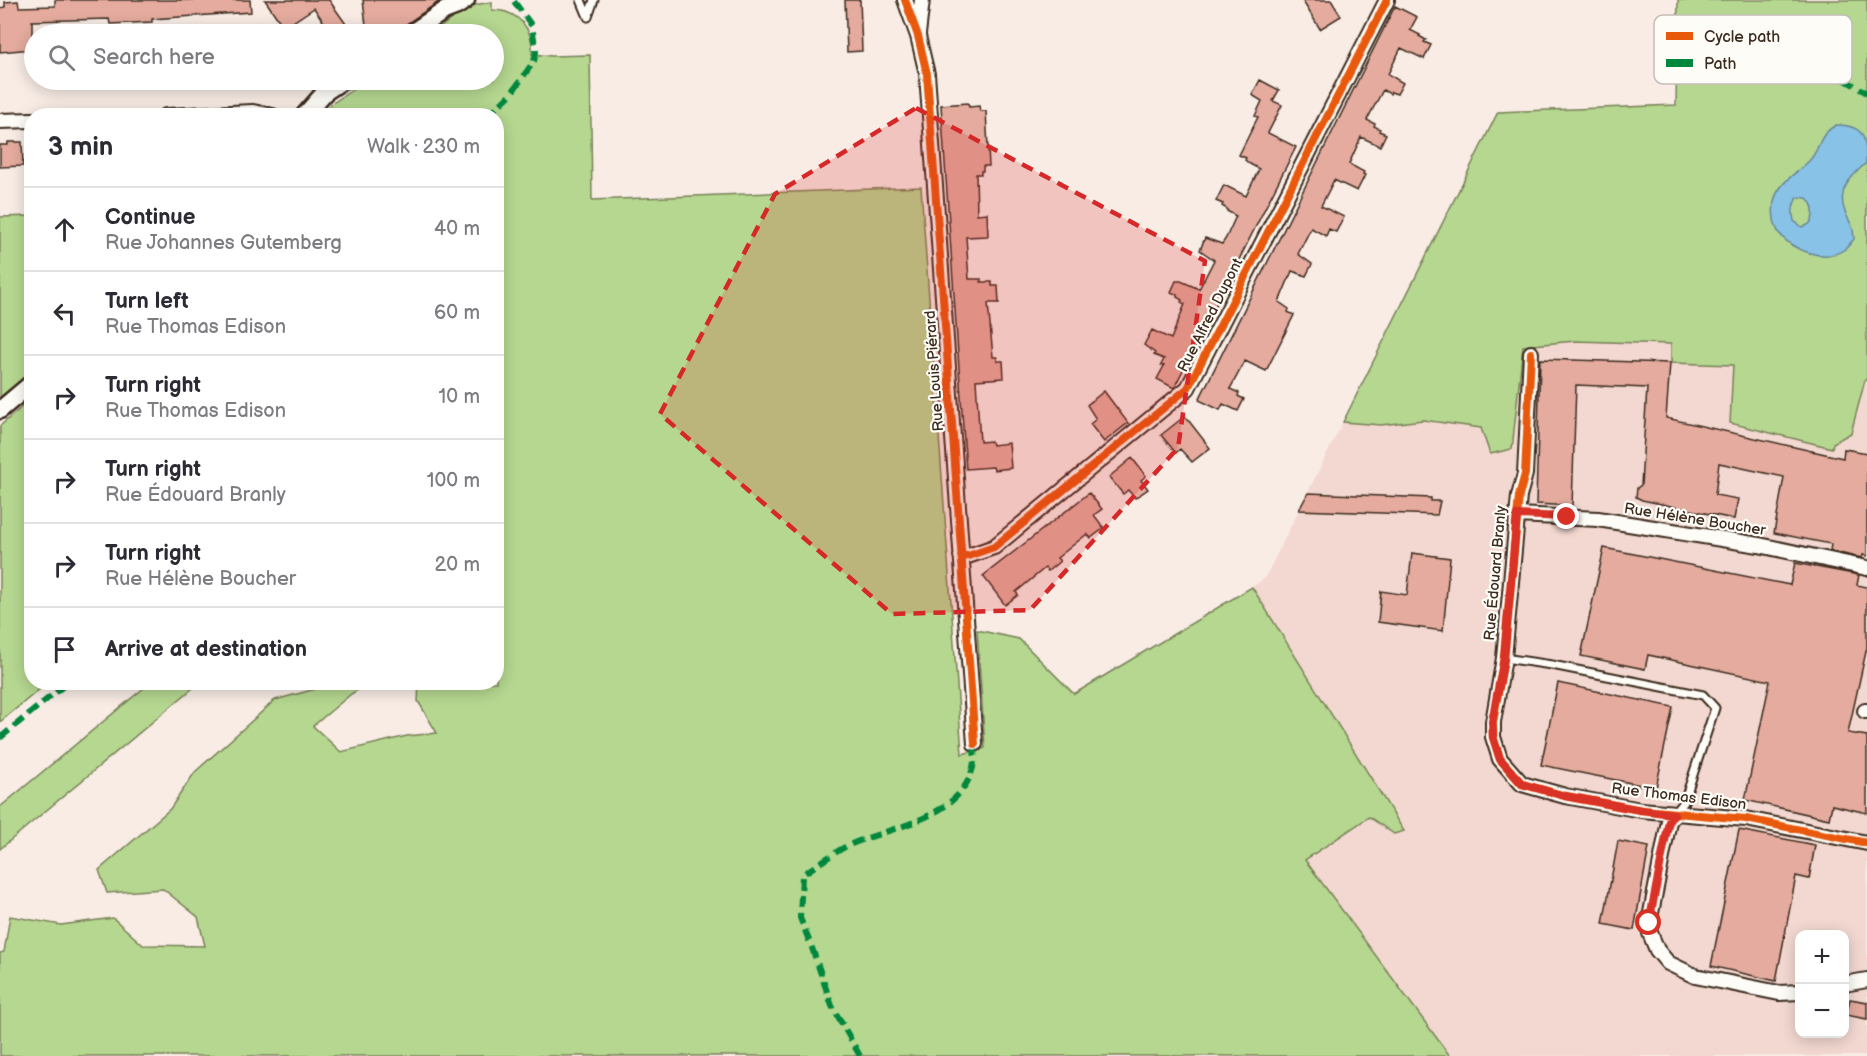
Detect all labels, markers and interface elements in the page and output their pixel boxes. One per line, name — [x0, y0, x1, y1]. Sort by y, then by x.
legend — [1654, 15, 1852, 84]
search box — [24, 24, 504, 90]
text: Cycle path — [1704, 28, 1780, 47]
icon: search — [45, 41, 78, 74]
text: Search here — [93, 44, 215, 71]
text: Path — [1704, 55, 1736, 74]
text: 3 min — [48, 132, 113, 163]
text: Walk · 230 m — [367, 135, 480, 159]
text: Continue — [105, 204, 195, 231]
icon: ahead — [48, 213, 81, 246]
text: 40 m — [434, 217, 480, 241]
text: Rue Johannes Gutemberg — [105, 231, 342, 255]
street label: Rue Alfred Dupont — [1174, 255, 1248, 375]
text: Turn left — [105, 288, 189, 315]
icon: left — [48, 297, 81, 330]
text: 60 m — [434, 301, 480, 325]
street label: Rue Louis Piérard — [921, 310, 948, 432]
text: Rue Thomas Edison — [105, 315, 286, 339]
text: Turn right — [105, 372, 201, 399]
icon: right — [48, 381, 81, 414]
text: 10 m — [439, 385, 480, 409]
text: Rue Thomas Edison — [105, 399, 286, 423]
text: Turn right — [105, 456, 201, 483]
icon: right — [48, 465, 81, 498]
text: 100 m — [427, 469, 480, 493]
text: Rue Édouard Branly — [105, 483, 286, 507]
street label: Rue Hélène Boucher — [1623, 499, 1768, 540]
route end — [1553, 503, 1579, 529]
street label: Rue Édouard Branly — [1480, 504, 1511, 641]
text: Turn right — [105, 540, 201, 567]
icon: right — [48, 549, 81, 582]
text: 20 m — [435, 553, 480, 577]
text: Rue Hélène Boucher — [105, 567, 296, 591]
icon: arrive — [48, 633, 81, 666]
text: Arrive at destination — [105, 636, 307, 663]
street label: Rue Thomas Edison — [1610, 779, 1747, 814]
route start — [1635, 909, 1661, 935]
map controls — [1795, 930, 1849, 1038]
button: + — [1795, 930, 1849, 984]
button: − — [1795, 984, 1849, 1038]

